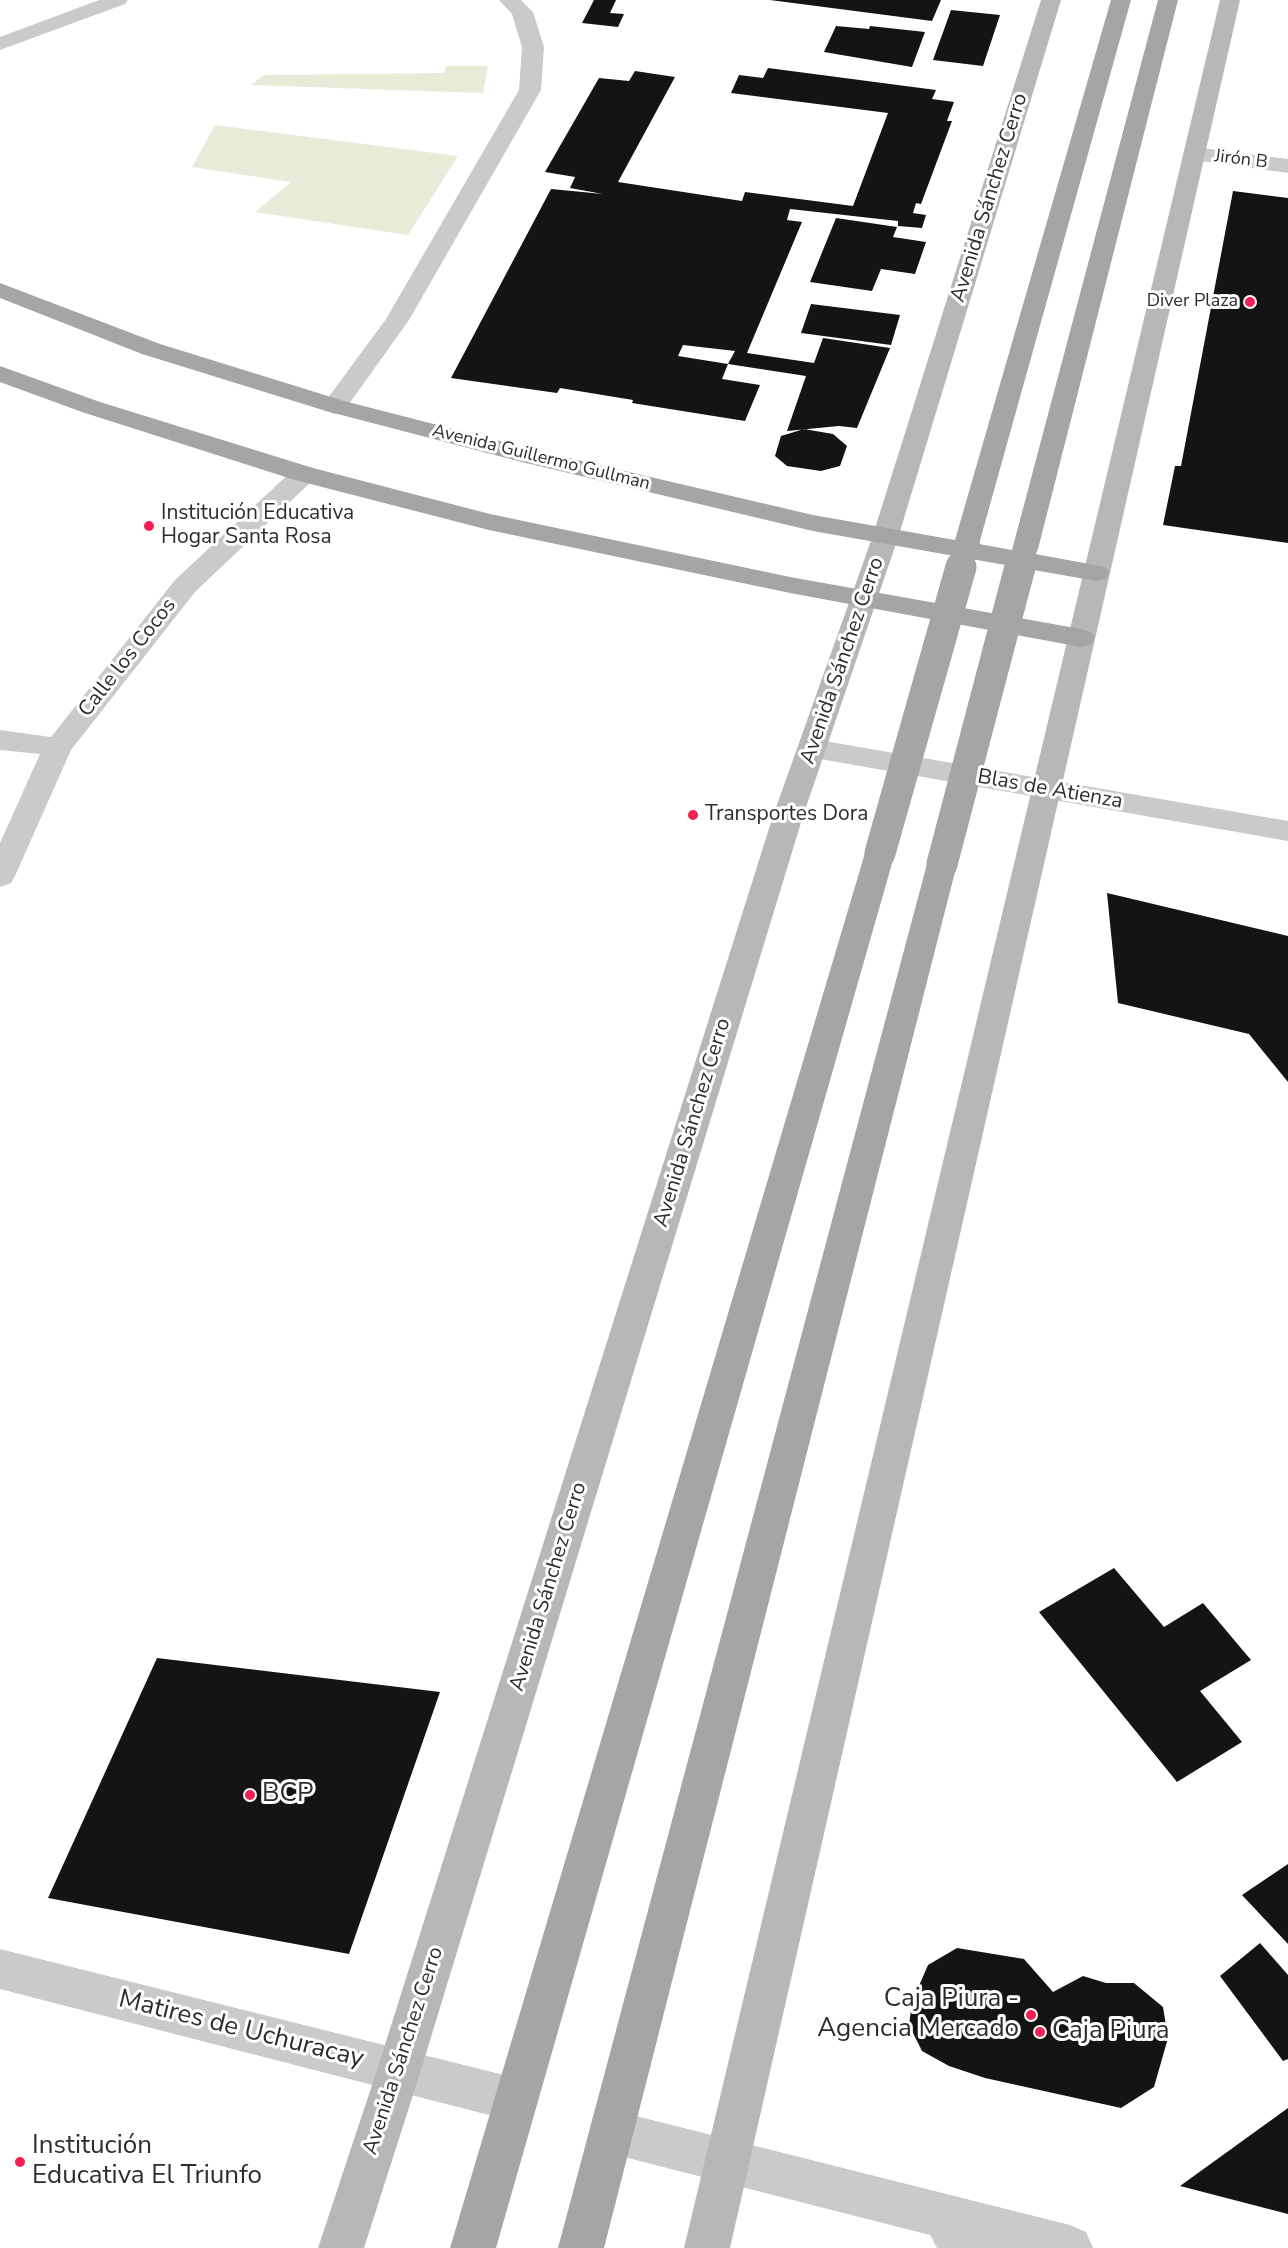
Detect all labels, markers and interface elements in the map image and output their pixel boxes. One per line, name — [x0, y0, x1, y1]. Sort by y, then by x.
street label: Avenida Sánchez Cerro — [946, 90, 1034, 306]
street label: Jirón B — [1213, 146, 1269, 174]
place label: Diver Plaza — [1147, 291, 1238, 313]
marker: Diver Plaza — [1243, 295, 1257, 309]
street label: Avenida Guillermo Gullman — [430, 421, 652, 495]
place label: Institución Educativa Hogar Santa Rosa — [161, 501, 354, 551]
marker: Institución Educativa Hogar Santa Rosa — [142, 519, 156, 533]
street label: Avenida Sánchez Cerro — [796, 554, 890, 768]
street label: Calle los Cocos — [74, 594, 182, 722]
street label: Blas de Atienza — [975, 765, 1125, 815]
place label: Transportes Dora — [705, 802, 868, 828]
marker: Transportes Dora — [686, 808, 700, 822]
street label: Avenida Sánchez Cerro — [649, 1015, 737, 1231]
street label: Avenida Sánchez Cerro — [505, 1479, 593, 1695]
place label: BCP — [262, 1779, 314, 1811]
marker: BCP — [243, 1788, 257, 1802]
street label: Avenida Sánchez Cerro — [358, 1944, 450, 2158]
street label: Matires de Uchuracay — [115, 1984, 367, 2076]
place label: Caja Piura - Agencia Mercado — [817, 1984, 1019, 2045]
marker: Caja Piura - Agencia Mercado — [1024, 2008, 1038, 2022]
place label: Caja Piura — [1052, 2016, 1169, 2048]
marker: Caja Piura — [1033, 2025, 1047, 2039]
place label: Institución Educativa El Triunfo — [32, 2131, 262, 2192]
marker: Institución Educativa El Triunfo — [13, 2155, 27, 2169]

